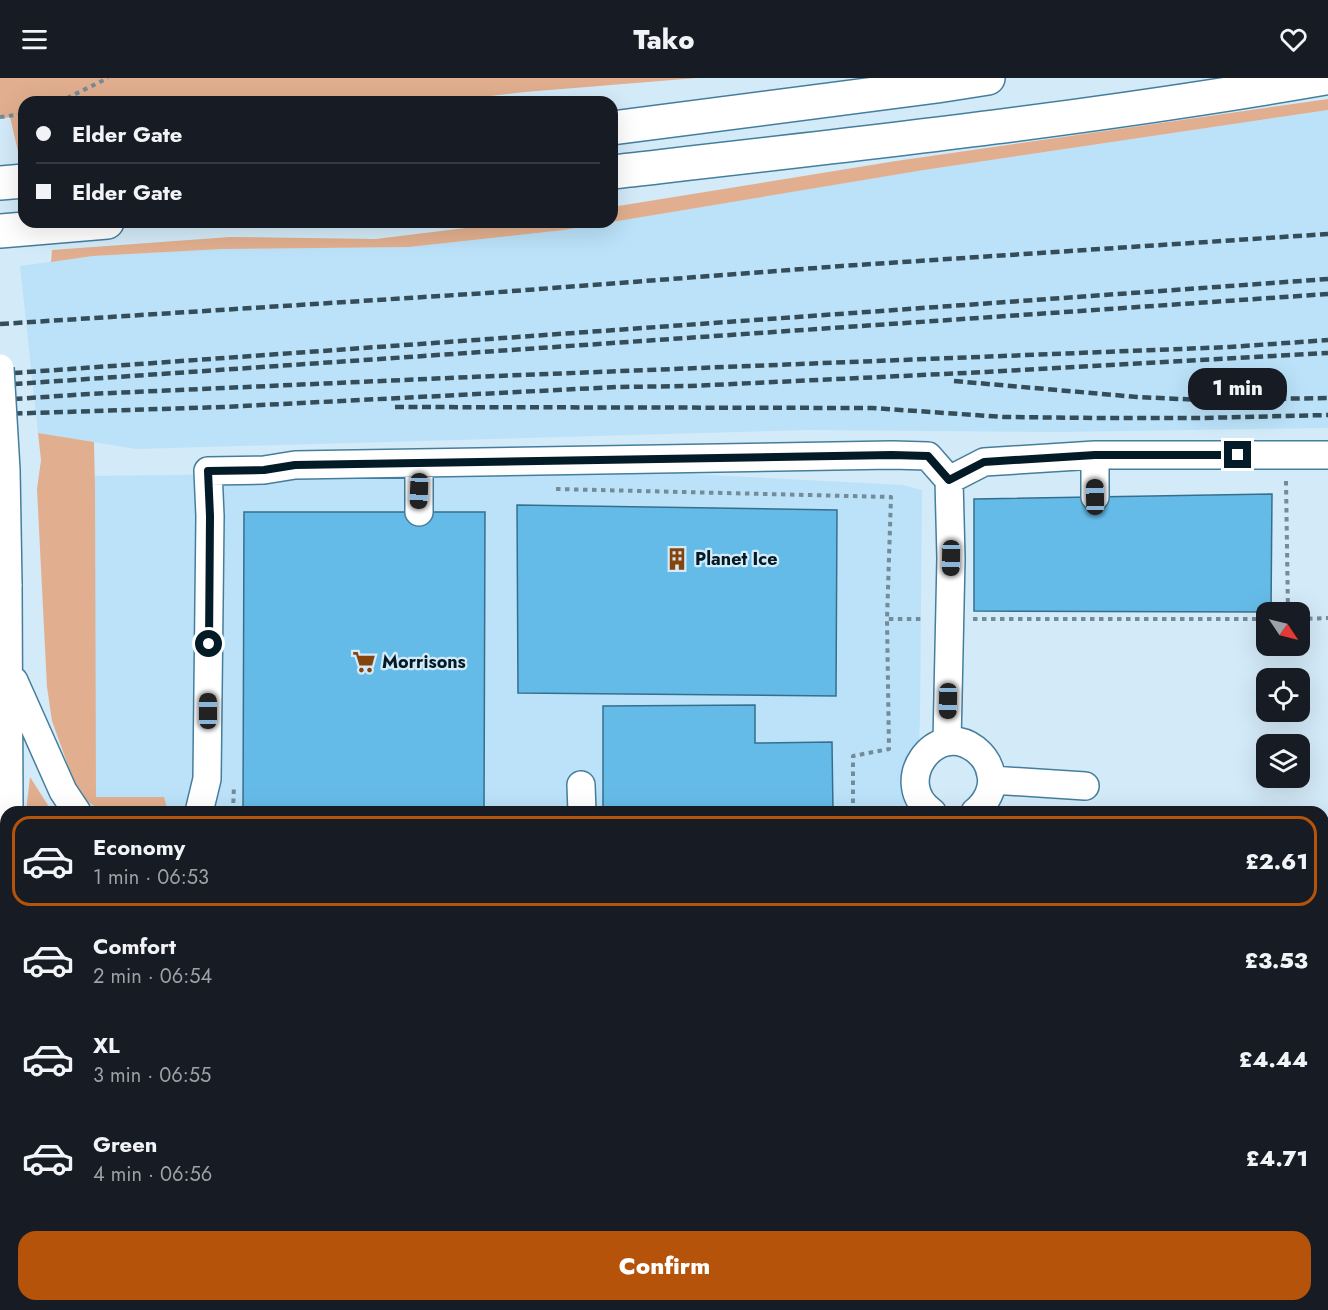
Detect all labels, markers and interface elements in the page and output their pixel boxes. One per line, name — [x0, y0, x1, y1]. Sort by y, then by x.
text: Tako — [634, 20, 694, 59]
icon: menu — [18, 23, 51, 56]
icon: heart — [1277, 23, 1310, 56]
text: Elder Gate — [72, 118, 182, 150]
text: Elder Gate — [72, 176, 182, 208]
callout: 1 min — [1188, 368, 1288, 410]
text: 1 min — [1212, 374, 1263, 403]
route end — [1224, 441, 1251, 468]
car — [409, 473, 429, 509]
car — [1086, 479, 1104, 515]
car — [942, 540, 960, 576]
building icon: Planet Ice — [664, 546, 690, 572]
place label: Planet Ice — [695, 546, 778, 572]
north arrow — [1256, 602, 1310, 656]
map controls — [1256, 602, 1310, 788]
route start — [195, 630, 222, 657]
supermarket icon: Morrisons — [351, 649, 377, 675]
place label: Morrisons — [382, 649, 466, 675]
button: locate — [1256, 668, 1310, 722]
car — [939, 683, 957, 719]
car — [199, 693, 217, 729]
button: layers — [1256, 734, 1310, 788]
text: Economy — [93, 831, 185, 863]
icon: car — [21, 834, 75, 888]
text: £2.61 — [1245, 845, 1308, 877]
text: 1 min · 06:53 — [93, 863, 209, 892]
text: Comfort — [93, 930, 176, 962]
icon: car — [21, 933, 75, 987]
text: £3.53 — [1244, 944, 1308, 976]
text: 2 min · 06:54 — [93, 962, 212, 991]
text: XL — [93, 1029, 120, 1061]
icon: car — [21, 1032, 75, 1086]
text: £4.44 — [1239, 1043, 1308, 1075]
text: 3 min · 06:55 — [93, 1061, 211, 1090]
text: Green — [93, 1128, 157, 1160]
icon: car — [21, 1131, 75, 1185]
text: £4.71 — [1246, 1142, 1308, 1174]
text: 4 min · 06:56 — [93, 1160, 212, 1189]
button: Confirm — [18, 1231, 1311, 1300]

